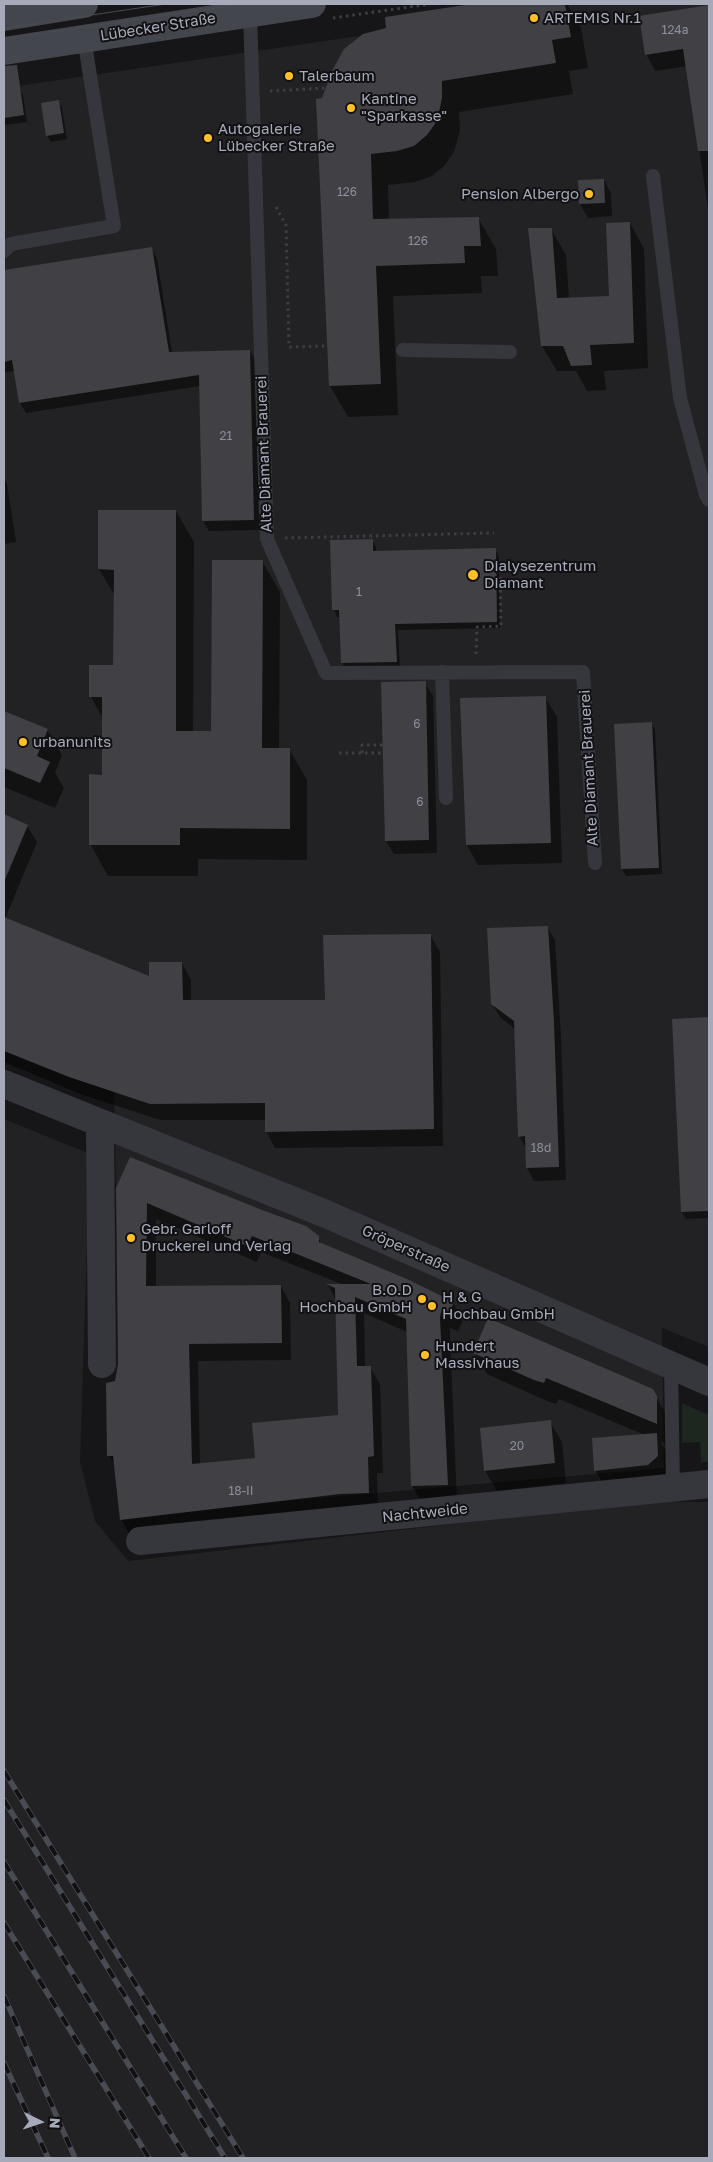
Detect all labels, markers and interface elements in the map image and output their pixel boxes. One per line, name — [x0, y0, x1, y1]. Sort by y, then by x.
street label: Lübecker Straße — [99, 9, 217, 45]
place label: ARTEMIS Nr.1 — [544, 9, 641, 27]
marker: ARTEMIS Nr.1 — [528, 12, 540, 24]
house number: 124a — [662, 23, 688, 37]
place label: Talerbaum — [299, 67, 375, 85]
marker: Talerbaum — [283, 70, 295, 82]
place label: Kantine "Sparkasse" — [361, 90, 447, 125]
marker: Kantine "Sparkasse" — [345, 102, 357, 114]
place label: Autogalerie Lübecker Straße — [218, 120, 335, 155]
marker: Autogalerie Lübecker Straße — [202, 132, 214, 144]
house number: 126 — [337, 185, 357, 199]
place label: Pension Albergo — [461, 185, 579, 203]
marker: Pension Albergo — [583, 188, 595, 200]
house number: 126 — [408, 234, 428, 248]
street label: Alte Diamant Brauerei — [252, 375, 276, 533]
house number: 21 — [220, 429, 232, 443]
place label: Dialysezentrum Diamant — [484, 557, 596, 592]
marker: Dialysezentrum Diamant — [466, 568, 480, 582]
house number: 1 — [356, 585, 362, 599]
street label: Alte Diamant Brauerei — [576, 689, 602, 847]
house number: 6 — [413, 717, 421, 731]
place label: urbanunits — [33, 733, 111, 751]
marker: urbanunits — [17, 736, 29, 748]
house number: 6 — [416, 795, 424, 809]
house number: 18d — [531, 1141, 551, 1155]
place label: Gebr. Garloff Druckerei und Verlag — [141, 1220, 291, 1255]
street label: Gröperstraße — [359, 1222, 453, 1276]
marker: Gebr. Garloff Druckerei und Verlag — [125, 1232, 137, 1244]
place label: B.O.D Hochbau GmbH — [299, 1281, 412, 1316]
place label: H & G Hochbau GmbH — [442, 1288, 555, 1323]
marker: B.O.D Hochbau GmbH — [416, 1293, 428, 1305]
marker: H & G Hochbau GmbH — [426, 1300, 438, 1312]
place label: Hundert Massivhaus — [435, 1337, 519, 1372]
marker: Hundert Massivhaus — [419, 1349, 431, 1361]
house number: 20 — [510, 1439, 524, 1453]
house number: 18-II — [228, 1484, 254, 1498]
street label: Nachtweide — [381, 1500, 469, 1526]
north arrow — [15, 2097, 65, 2147]
text: N — [47, 2117, 64, 2129]

